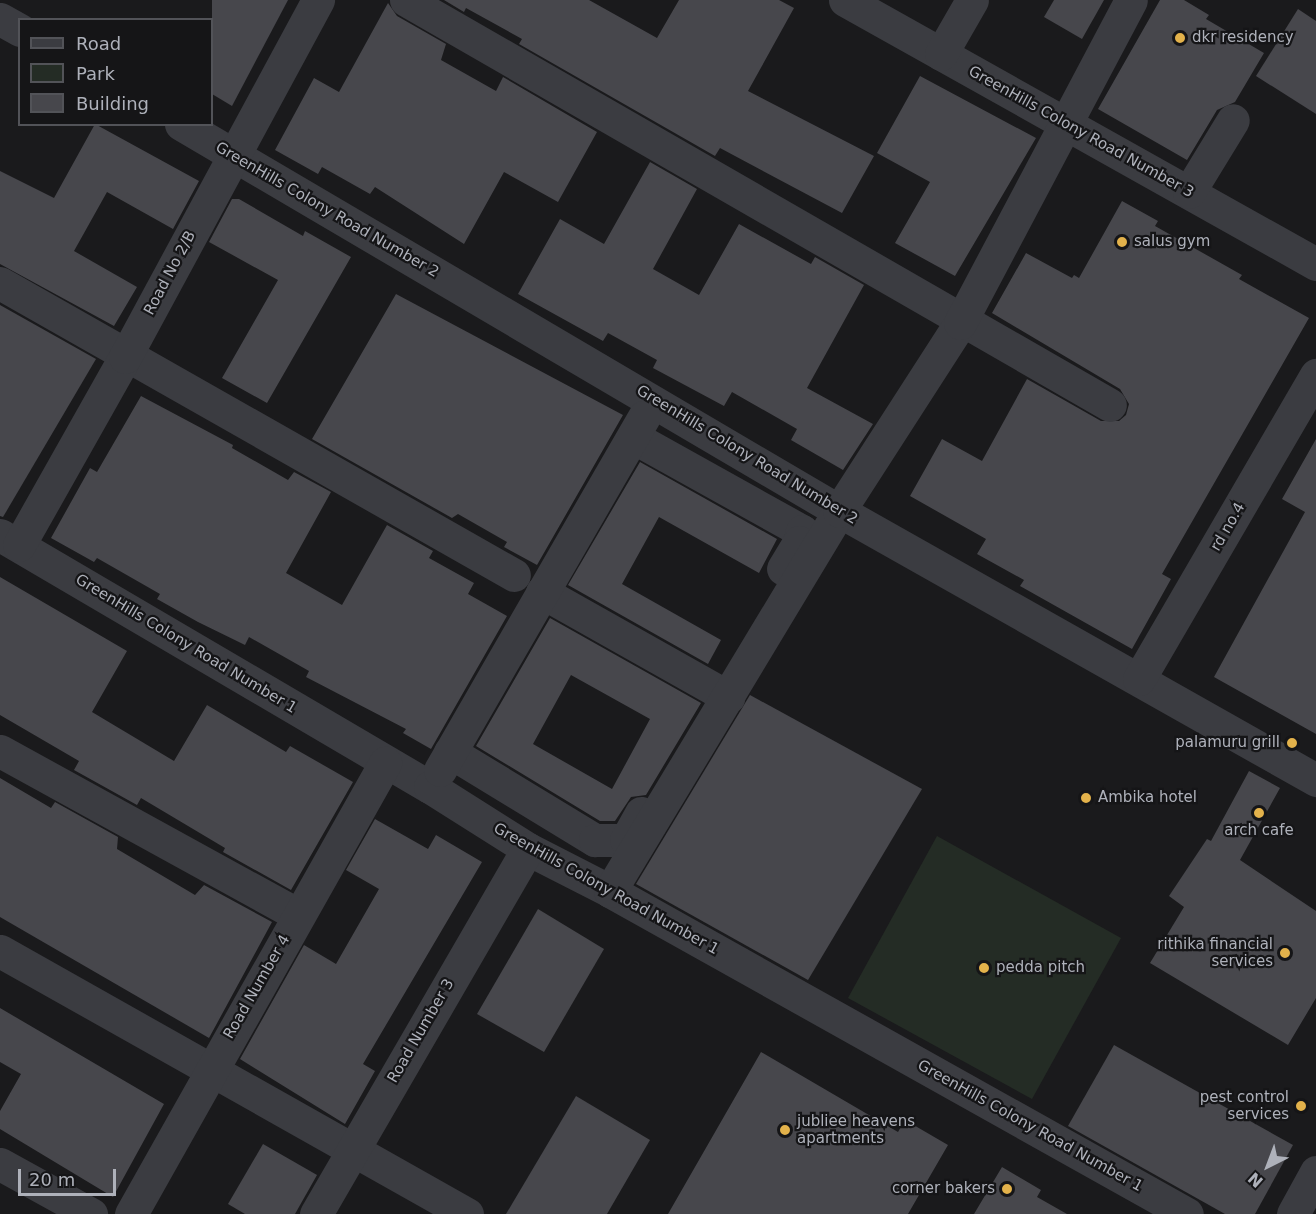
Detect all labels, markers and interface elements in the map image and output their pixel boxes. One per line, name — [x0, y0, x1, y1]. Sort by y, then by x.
legend — [18, 18, 213, 126]
place label: dkr residency — [1192, 29, 1294, 47]
marker: dkr residency — [1173, 31, 1187, 45]
text: Road — [76, 33, 121, 54]
street label: GreenHills Colony Road Number 3 — [965, 62, 1197, 202]
text: Park — [76, 63, 115, 84]
text: Building — [76, 93, 149, 114]
street label: GreenHills Colony Road Number 2 — [212, 138, 442, 282]
street label: Road No 2/B — [140, 228, 200, 318]
place label: salus gym — [1134, 233, 1210, 251]
marker: salus gym — [1115, 235, 1129, 249]
street label: GreenHills Colony Road Number 2 — [633, 382, 861, 528]
street label: rd no.4 — [1207, 500, 1249, 554]
street label: GreenHills Colony Road Number 1 — [72, 571, 300, 717]
place label: palamuru grill — [1175, 734, 1280, 752]
marker: palamuru grill — [1285, 736, 1299, 750]
place label: Ambika hotel — [1098, 789, 1197, 807]
marker: Ambika hotel — [1079, 791, 1093, 805]
marker: arch cafe — [1252, 806, 1266, 820]
street label: GreenHills Colony Road Number 1 — [490, 819, 722, 959]
place label: arch cafe — [1224, 822, 1294, 840]
street label: Road Number 4 — [220, 932, 294, 1042]
place label: rithika financial services — [1157, 935, 1273, 970]
marker: rithika financial services — [1278, 946, 1292, 960]
place label: pedda pitch — [996, 959, 1085, 977]
marker: pedda pitch — [977, 961, 991, 975]
street label: Road Number 3 — [384, 976, 458, 1086]
street label: GreenHills Colony Road Number 1 — [914, 1056, 1146, 1196]
place label: pest control services — [1200, 1088, 1289, 1123]
marker: pest control services — [1294, 1099, 1308, 1113]
place label: jubliee heavens apartments — [797, 1112, 915, 1147]
marker: jubliee heavens apartments — [778, 1123, 792, 1137]
north arrow — [1238, 1136, 1298, 1196]
scale bar — [21, 1157, 118, 1195]
text: N — [1244, 1168, 1267, 1191]
text: 20 m — [29, 1169, 75, 1190]
place label: corner bakers — [892, 1180, 995, 1198]
marker: corner bakers — [1000, 1182, 1014, 1196]

